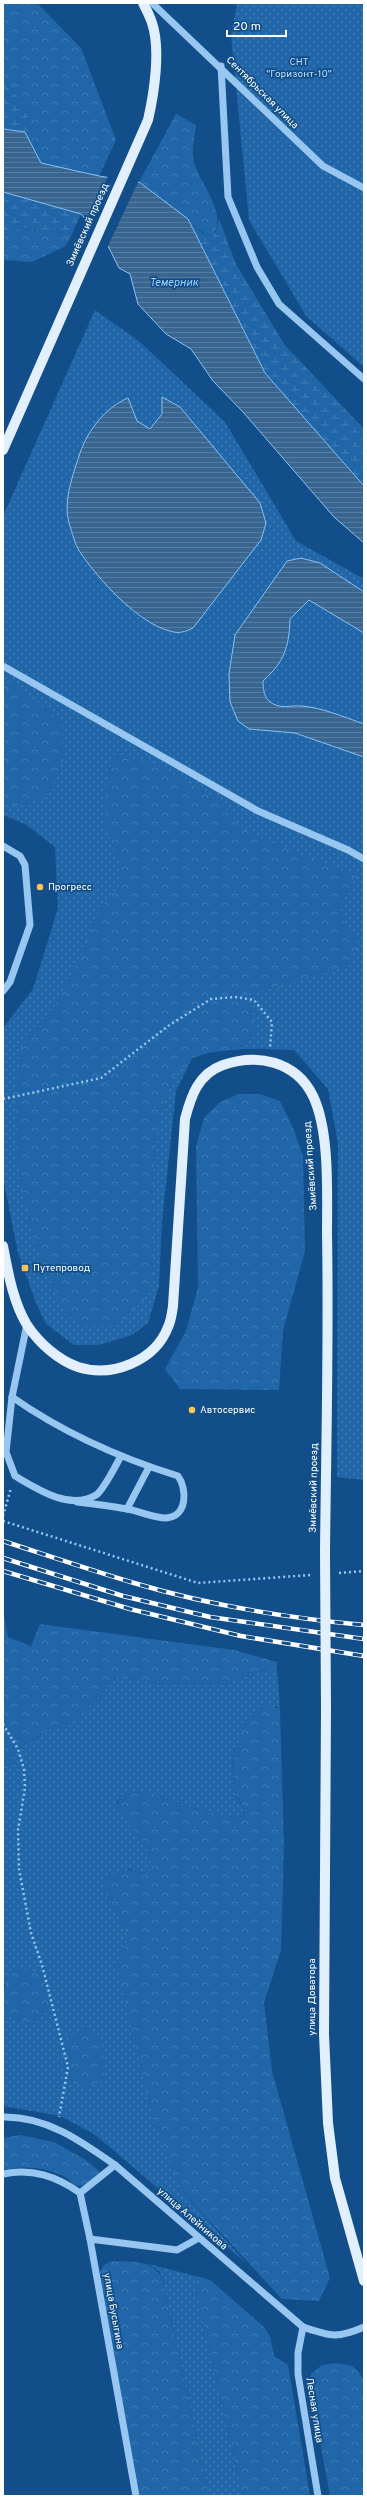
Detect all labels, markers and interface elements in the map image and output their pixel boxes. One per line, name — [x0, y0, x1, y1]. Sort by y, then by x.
scale bar — [227, 12, 286, 38]
text: 20 m — [233, 19, 261, 35]
street label: Сентябрьская улица — [223, 54, 301, 132]
park label: СНТ "Горизонт-10" — [266, 56, 332, 81]
street label: Змиёвский проезд — [64, 181, 112, 269]
water label: Темерник — [149, 276, 199, 290]
place label: Прогресс — [48, 881, 92, 894]
marker: Прогресс — [35, 882, 45, 892]
street label: Змиёвский проезд — [301, 1120, 321, 1211]
place label: Путепровод — [33, 1262, 91, 1275]
marker: Путепровод — [20, 1263, 30, 1273]
place label: Автосервис — [200, 1404, 255, 1417]
marker: Автосервис — [187, 1405, 197, 1415]
street label: Змиёвский проезд — [307, 1443, 321, 1533]
street label: улица Доватора — [306, 1958, 319, 2036]
street label: улица Алейникова — [154, 2185, 230, 2253]
street label: улица Бусыгина — [100, 2272, 126, 2350]
street label: Лесная улица — [302, 2376, 326, 2444]

